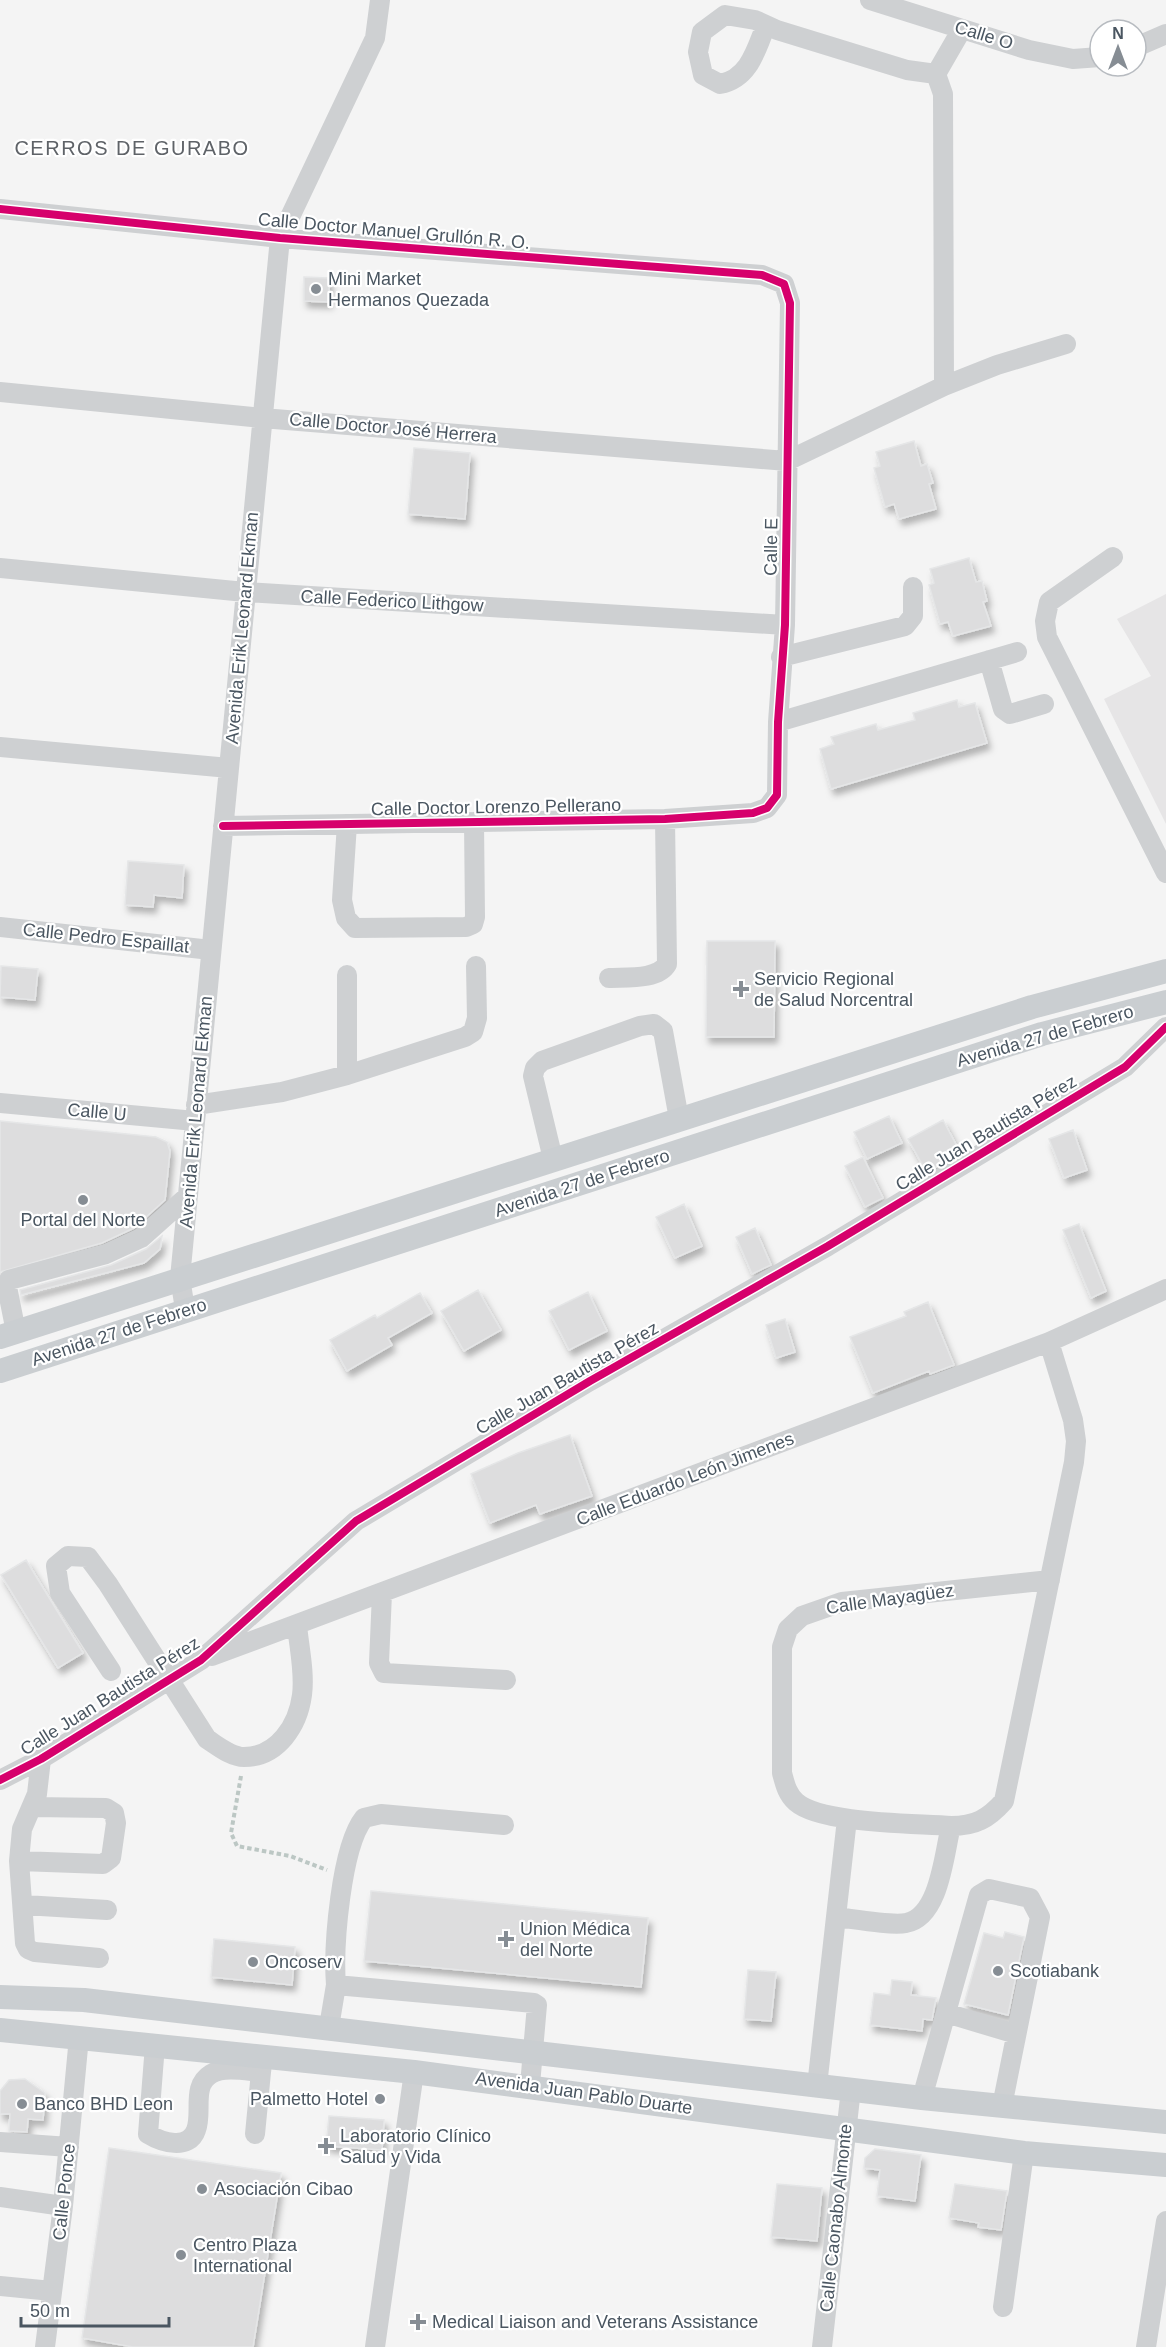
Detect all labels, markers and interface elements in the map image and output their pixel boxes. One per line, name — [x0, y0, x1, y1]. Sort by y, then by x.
street label: Calle O — [952, 17, 1016, 53]
north arrow — [1088, 18, 1148, 78]
text: N — [1112, 25, 1124, 42]
district label: CERROS DE GURABO — [14, 137, 250, 159]
street label: Calle Doctor Manuel Grullón R. O. — [257, 209, 531, 253]
place label: Mini Market Hermanos Quezada — [328, 269, 490, 310]
marker: Mini Market Hermanos Quezada — [309, 282, 323, 296]
street label: Calle Doctor José Herrera — [288, 409, 498, 447]
street label: Avenida Erik Leonard Ekman — [222, 511, 262, 745]
street label: Calle E — [760, 518, 782, 576]
street label: Calle Federico Lithgow — [300, 586, 485, 616]
street label: Calle Doctor Lorenzo Pellerano — [371, 795, 621, 819]
street label: Calle Pedro Espaillat — [22, 919, 190, 957]
place label: Servicio Regional de Salud Norcentral — [754, 969, 913, 1010]
marker: Servicio Regional de Salud Norcentral — [732, 980, 750, 998]
street label: Avenida Erik Leonard Ekman — [176, 995, 216, 1229]
street label: Avenida 27 de Febrero — [954, 1001, 1136, 1071]
street label: Calle Juan Bautista Pérez — [892, 1071, 1080, 1195]
street label: Calle U — [67, 1099, 127, 1125]
street label: Avenida 27 de Febrero — [492, 1145, 672, 1221]
marker: Portal del Norte — [76, 1193, 90, 1207]
place label: Portal del Norte — [20, 1210, 146, 1230]
street label: Avenida 27 de Febrero — [29, 1294, 209, 1370]
street label: Calle Juan Bautista Pérez — [472, 1318, 662, 1438]
street label: Calle Eduardo León Jimenes — [574, 1428, 796, 1530]
street label: Calle Mayagüez — [825, 1580, 955, 1618]
street label: Calle Juan Bautista Pérez — [17, 1633, 203, 1759]
place label: Union Médica del Norte — [520, 1919, 631, 1960]
marker: Union Médica del Norte — [497, 1930, 515, 1948]
place label: Oncoserv — [265, 1952, 342, 1972]
marker: Oncoserv — [246, 1955, 260, 1969]
place label: Scotiabank — [1010, 1961, 1100, 1981]
marker: Scotiabank — [991, 1964, 1005, 1978]
street label: Avenida Juan Pablo Duarte — [474, 2068, 694, 2118]
place label: Palmetto Hotel — [250, 2089, 368, 2109]
marker: Palmetto Hotel — [373, 2092, 387, 2106]
place label: Banco BHD Leon — [34, 2094, 173, 2114]
marker: Banco BHD Leon — [15, 2097, 29, 2111]
street label: Calle Caonabo Almonte — [816, 2123, 856, 2313]
place label: Laboratorio Clínico Salud y Vida — [340, 2126, 491, 2167]
marker: Laboratorio Clínico Salud y Vida — [317, 2137, 335, 2155]
street label: Calle Ponce — [49, 2143, 79, 2241]
place label: Asociación Cibao — [214, 2179, 353, 2199]
marker: Asociación Cibao — [195, 2182, 209, 2196]
place label: Centro Plaza International — [193, 2235, 298, 2276]
marker: Centro Plaza International — [174, 2248, 188, 2262]
scale bar — [21, 2290, 170, 2328]
text: 50 m — [30, 2301, 70, 2321]
place label: Medical Liaison and Veterans Assistance — [432, 2312, 758, 2332]
marker: Medical Liaison and Veterans Assistance — [409, 2313, 427, 2331]

